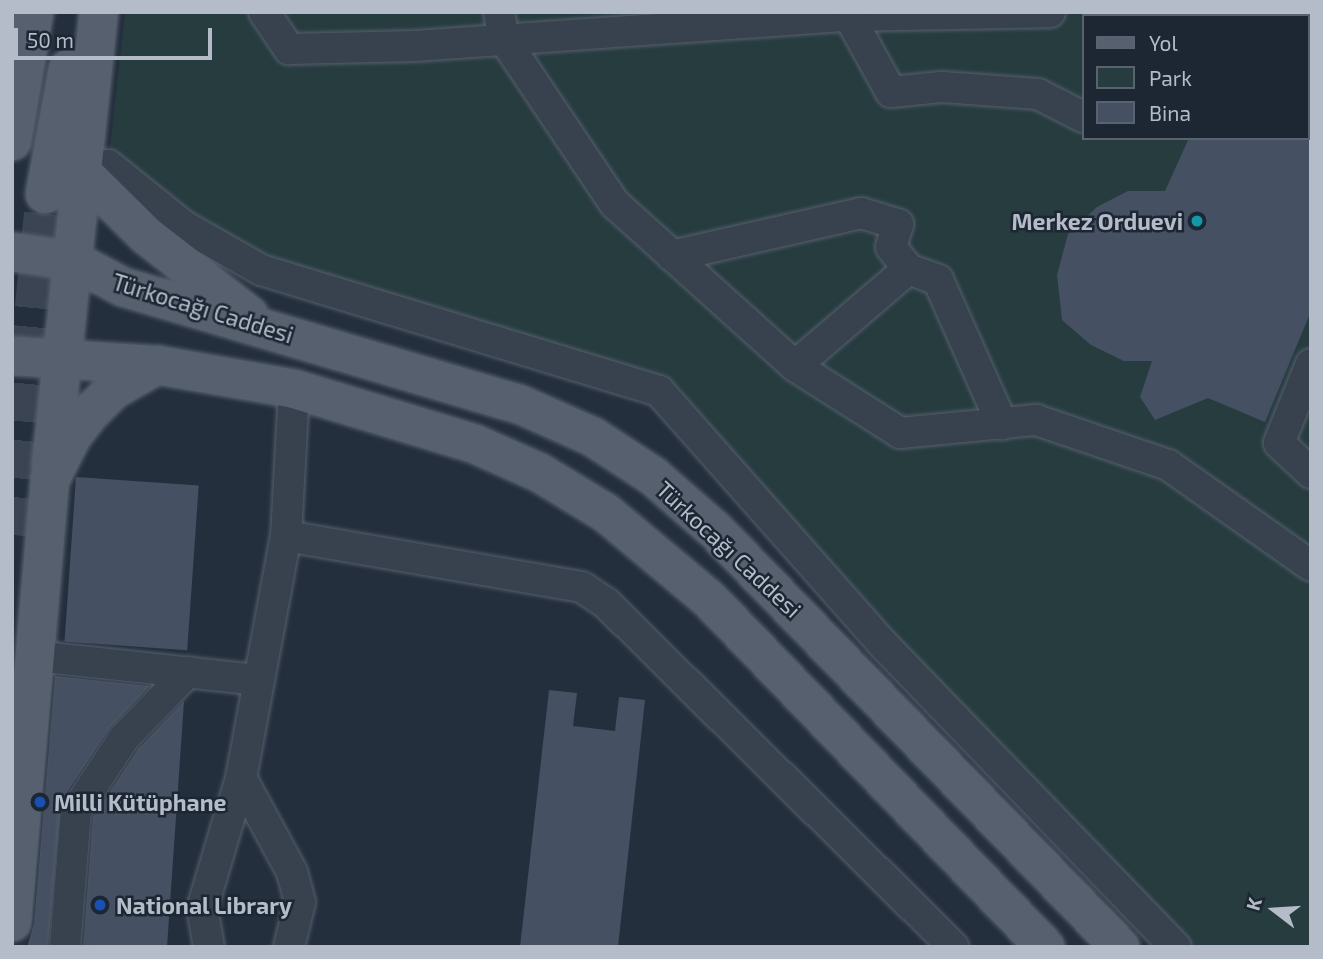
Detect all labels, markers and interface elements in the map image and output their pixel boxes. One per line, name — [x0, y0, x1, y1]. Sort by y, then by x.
scale bar — [18, 14, 215, 58]
legend — [1082, 14, 1309, 140]
text: 50 m — [27, 27, 74, 52]
text: Yol — [1149, 30, 1178, 55]
text: Park — [1149, 65, 1192, 90]
text: Bina — [1149, 100, 1191, 125]
place label: Merkez Orduevi — [1012, 207, 1183, 235]
marker: Merkez Orduevi — [1189, 213, 1205, 229]
street label: Türkocağı Caddesi — [109, 267, 297, 349]
street label: Türkocağı Caddesi — [651, 475, 807, 623]
place label: Milli Kütüphane — [54, 788, 226, 816]
marker: Milli Kütüphane — [32, 794, 48, 810]
north arrow — [1239, 875, 1309, 945]
place label: National Library — [116, 891, 293, 919]
marker: National Library — [90, 895, 110, 915]
text: K — [1241, 895, 1266, 913]

